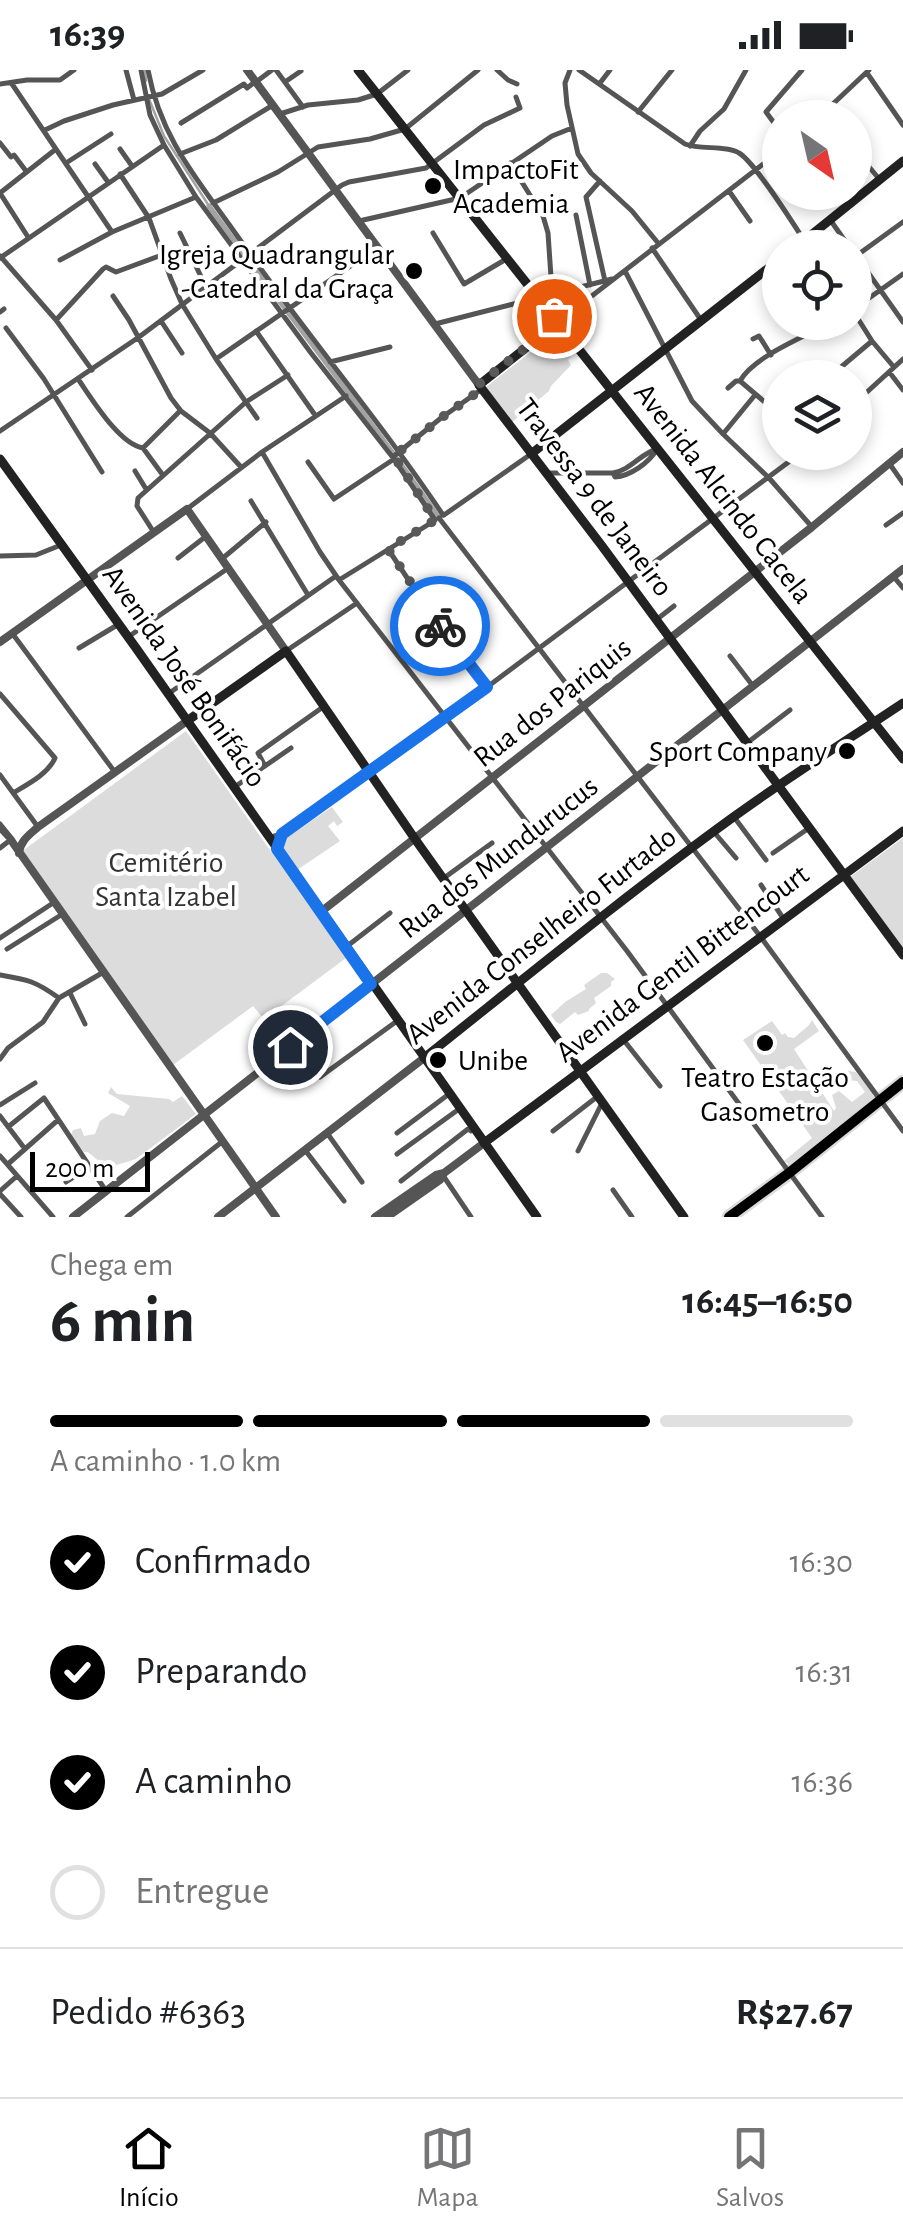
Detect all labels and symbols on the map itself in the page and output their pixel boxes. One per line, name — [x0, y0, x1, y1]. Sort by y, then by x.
north arrow — [762, 100, 872, 210]
place label: ImpactoFit Academia — [453, 155, 579, 219]
marker: ImpactoFit Academia — [422, 175, 444, 197]
place label: Igreja Quadrangular -Catedral da Graça — [159, 240, 394, 304]
marker: Igreja Quadrangular -Catedral da Graça — [403, 260, 425, 282]
pin — [512, 274, 597, 359]
street label: Avenida Alcindo Cacela — [628, 378, 818, 609]
street label: Travessa 9 de Janeiro — [510, 393, 678, 602]
street label: Avenida José Bonifácio — [97, 560, 272, 793]
courier — [390, 576, 490, 676]
street label: Rua dos Pariquis — [468, 632, 637, 773]
place label: Sport Company — [649, 737, 827, 767]
marker: Sport Company — [836, 740, 858, 762]
street label: Rua dos Mundurucus — [393, 771, 604, 945]
street label: Avenida Conselheiro Furtado — [401, 821, 682, 1050]
park label: Cemitério Santa Izabel — [95, 848, 237, 912]
street label: Avenida Gentil Bittencourt — [551, 859, 815, 1068]
pin — [248, 1005, 333, 1090]
marker: Teatro Estação Gasometro — [754, 1032, 776, 1054]
place label: Unibe — [458, 1046, 528, 1076]
marker: Unibe — [427, 1049, 449, 1071]
place label: Teatro Estação Gasometro — [681, 1063, 849, 1127]
scale bar — [30, 1147, 150, 1192]

